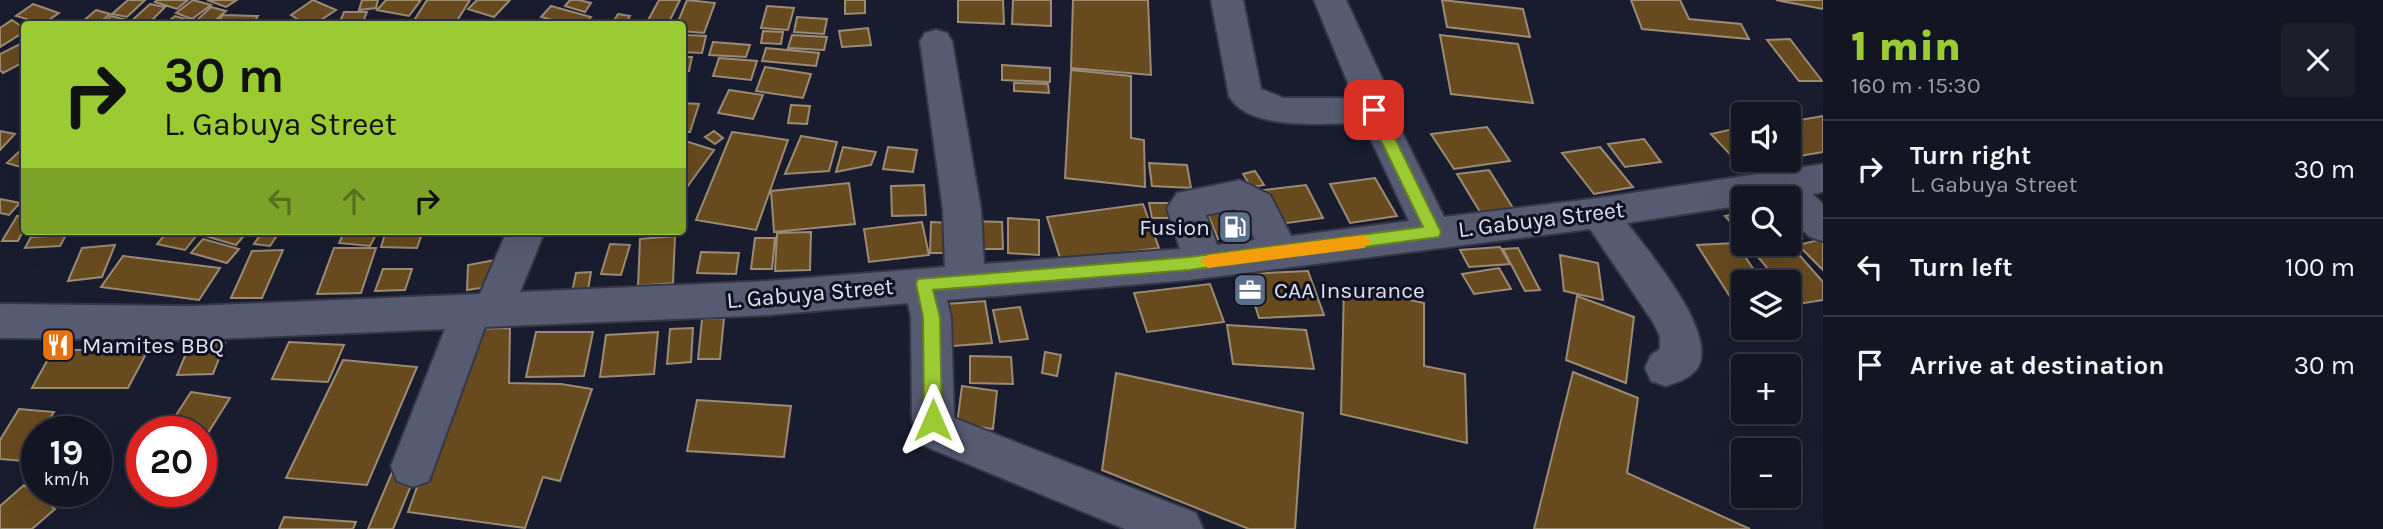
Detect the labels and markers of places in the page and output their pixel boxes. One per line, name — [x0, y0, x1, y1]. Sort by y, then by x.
pin — [1344, 80, 1404, 140]
fuel station icon: Fusion — [1216, 208, 1254, 246]
place label: Fusion — [1139, 214, 1210, 241]
office icon: CAA Insurance — [1231, 271, 1269, 309]
place label: CAA Insurance — [1274, 277, 1425, 304]
restaurant icon: Mamites BBQ — [39, 326, 77, 364]
place label: Mamites BBQ — [82, 332, 224, 359]

